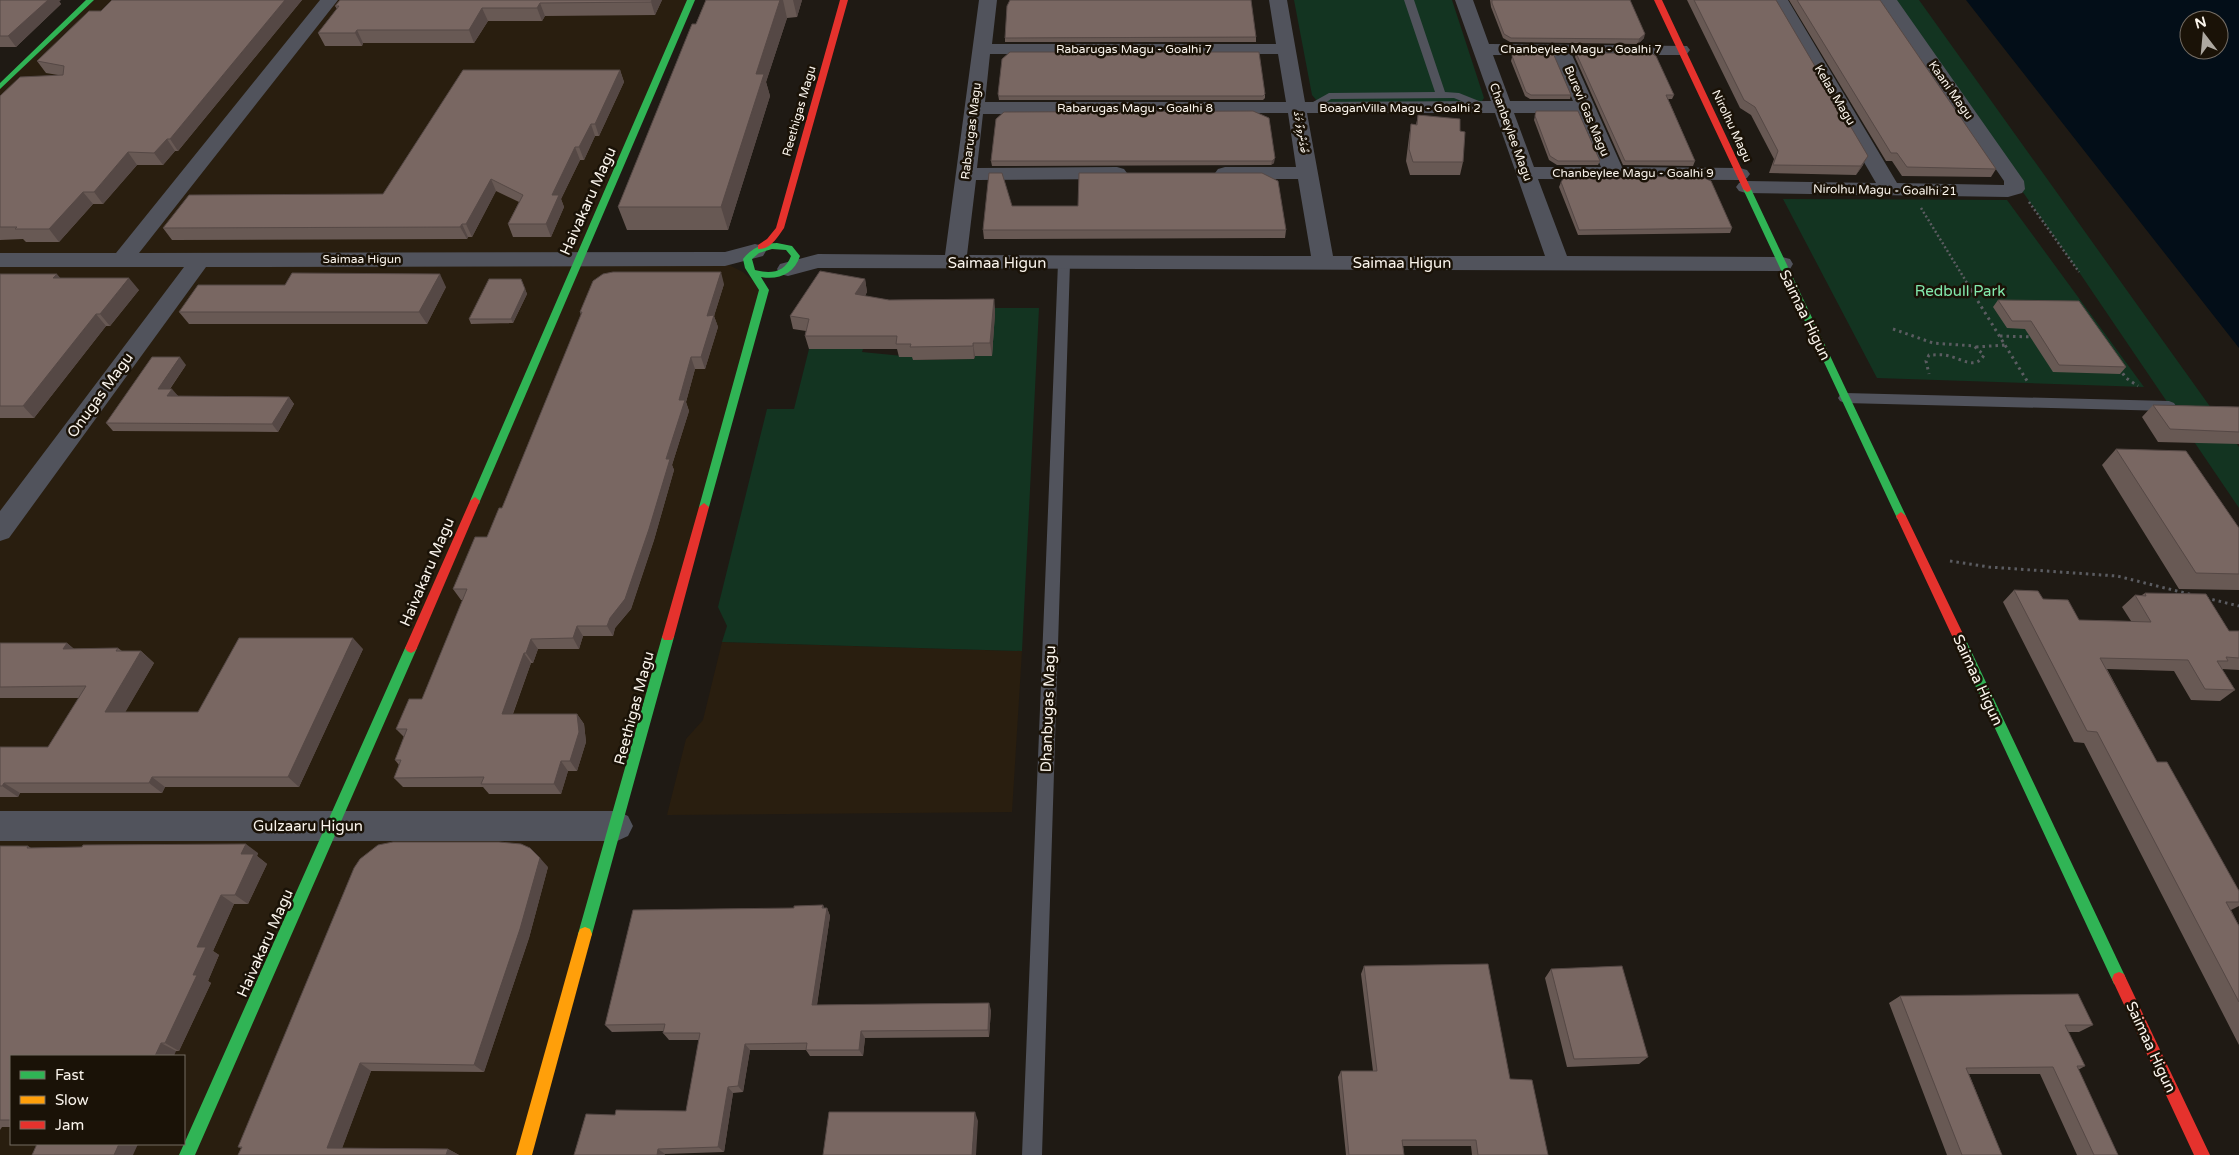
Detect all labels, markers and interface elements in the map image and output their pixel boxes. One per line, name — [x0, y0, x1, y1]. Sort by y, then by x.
north arrow — [2179, 10, 2229, 60]
text: N — [2193, 13, 2208, 33]
street label: Rabarugas Magu - Goalhi 7 — [1056, 42, 1212, 56]
street label: Chanbeylee Magu - Goalhi 7 — [1500, 42, 1662, 56]
street label: Kaani Magu — [1926, 58, 1976, 122]
street label: Kelaa Magu — [1812, 62, 1858, 128]
street label: Reethigas Magu — [779, 64, 819, 158]
street label: Burevi Gas Magu — [1562, 64, 1612, 158]
street label: Chanbeylee Magu — [1487, 81, 1535, 183]
street label: Rabarugas Magu — [958, 82, 984, 180]
street label: Nirolhu Magu — [1709, 88, 1755, 164]
street label: Rabarugas Magu - Goalhi 8 — [1057, 101, 1213, 115]
street label: BoaganVilla Magu - Goalhi 2 — [1319, 101, 1481, 115]
street label: ބޯގަންވިލާ މަގު — [1289, 109, 1312, 155]
street label: Haivakaru Magu — [556, 144, 620, 258]
street label: Chanbeylee Magu - Goalhi 9 — [1552, 166, 1714, 180]
street label: Nirolhu Magu - Goalhi 21 — [1813, 182, 1957, 198]
street label: Saimaa Higun — [323, 252, 401, 266]
street label: Saimaa Higun — [948, 254, 1046, 272]
street label: Saimaa Higun — [1353, 254, 1451, 272]
street label: Saimaa Higun — [1775, 267, 1835, 363]
park label: Redbull Park — [1915, 282, 2005, 300]
street label: Onugas Magu — [63, 349, 137, 441]
street label: Haivakaru Magu — [396, 515, 458, 629]
street label: Saimaa Higun — [1949, 632, 2007, 728]
street label: Dhanbugas Magu — [1037, 645, 1059, 773]
street label: Reethigas Magu — [610, 649, 658, 767]
street label: Gulzaaru Higun — [253, 817, 363, 835]
street label: Haivakaru Magu — [233, 886, 297, 1000]
street label: Saimaa Higun — [2122, 999, 2180, 1095]
legend — [10, 1055, 185, 1145]
text: Fast — [55, 1066, 85, 1084]
text: Slow — [55, 1091, 89, 1109]
text: Jam — [55, 1116, 84, 1134]

